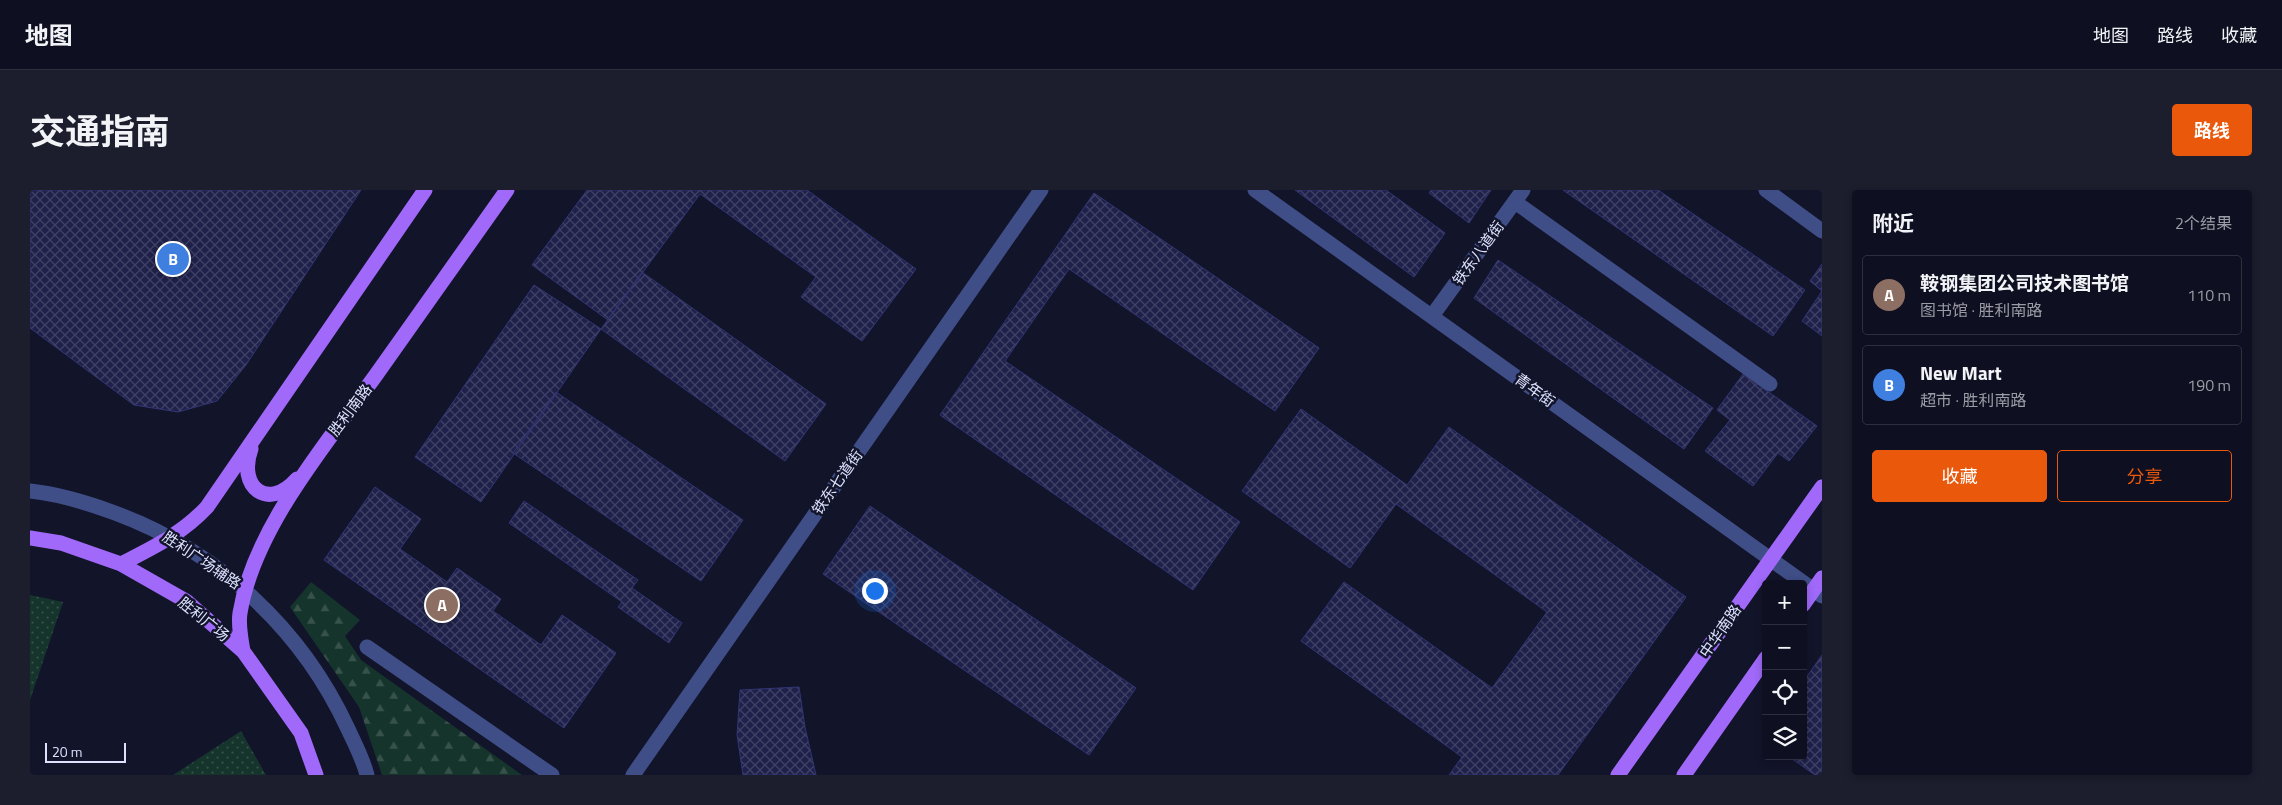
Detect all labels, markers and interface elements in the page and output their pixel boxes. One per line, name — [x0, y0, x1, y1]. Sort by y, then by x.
text: 地图 — [25, 17, 73, 53]
text: 地图 — [2093, 22, 2129, 49]
text: 路线 — [2157, 22, 2193, 49]
text: 收藏 — [2221, 22, 2257, 49]
text: 交通指南 — [30, 104, 170, 158]
button: 路线 — [2172, 104, 2252, 156]
text: 附近 — [1872, 207, 1914, 239]
text: 2个结果 — [2175, 211, 2232, 235]
street label: 铁东八道街 — [1447, 216, 1509, 290]
pin: B — [157, 240, 189, 278]
text: 鞍钢集团公司技术图书馆 — [1920, 268, 2129, 297]
text: A — [1884, 283, 1894, 307]
text: 110 m — [2187, 283, 2231, 307]
text: 图书馆 · 胜利南路 — [1920, 298, 2043, 322]
text: New Mart — [1920, 358, 2002, 387]
street label: 青年街 — [1510, 367, 1560, 413]
text: B — [1884, 373, 1894, 397]
text: 190 m — [2187, 373, 2231, 397]
street label: 胜利南路 — [323, 379, 377, 441]
text: 超市 · 胜利南路 — [1920, 388, 2027, 412]
street label: 铁东七道街 — [806, 445, 868, 519]
button: 收藏 — [1872, 450, 2047, 502]
button: 分享 — [2057, 450, 2232, 502]
street label: 胜利广场辅路 — [158, 525, 246, 595]
your location — [862, 578, 888, 604]
map controls — [1762, 580, 1807, 760]
button: + — [1762, 580, 1807, 625]
pin: A — [426, 586, 458, 624]
street label: 胜利广场 — [173, 591, 235, 647]
street label: 中华南路 — [1693, 600, 1747, 662]
button: − — [1762, 625, 1807, 670]
button: locate — [1762, 670, 1807, 715]
button: layers — [1762, 715, 1807, 760]
scale bar — [45, 740, 126, 763]
text: 20 m — [52, 741, 82, 762]

